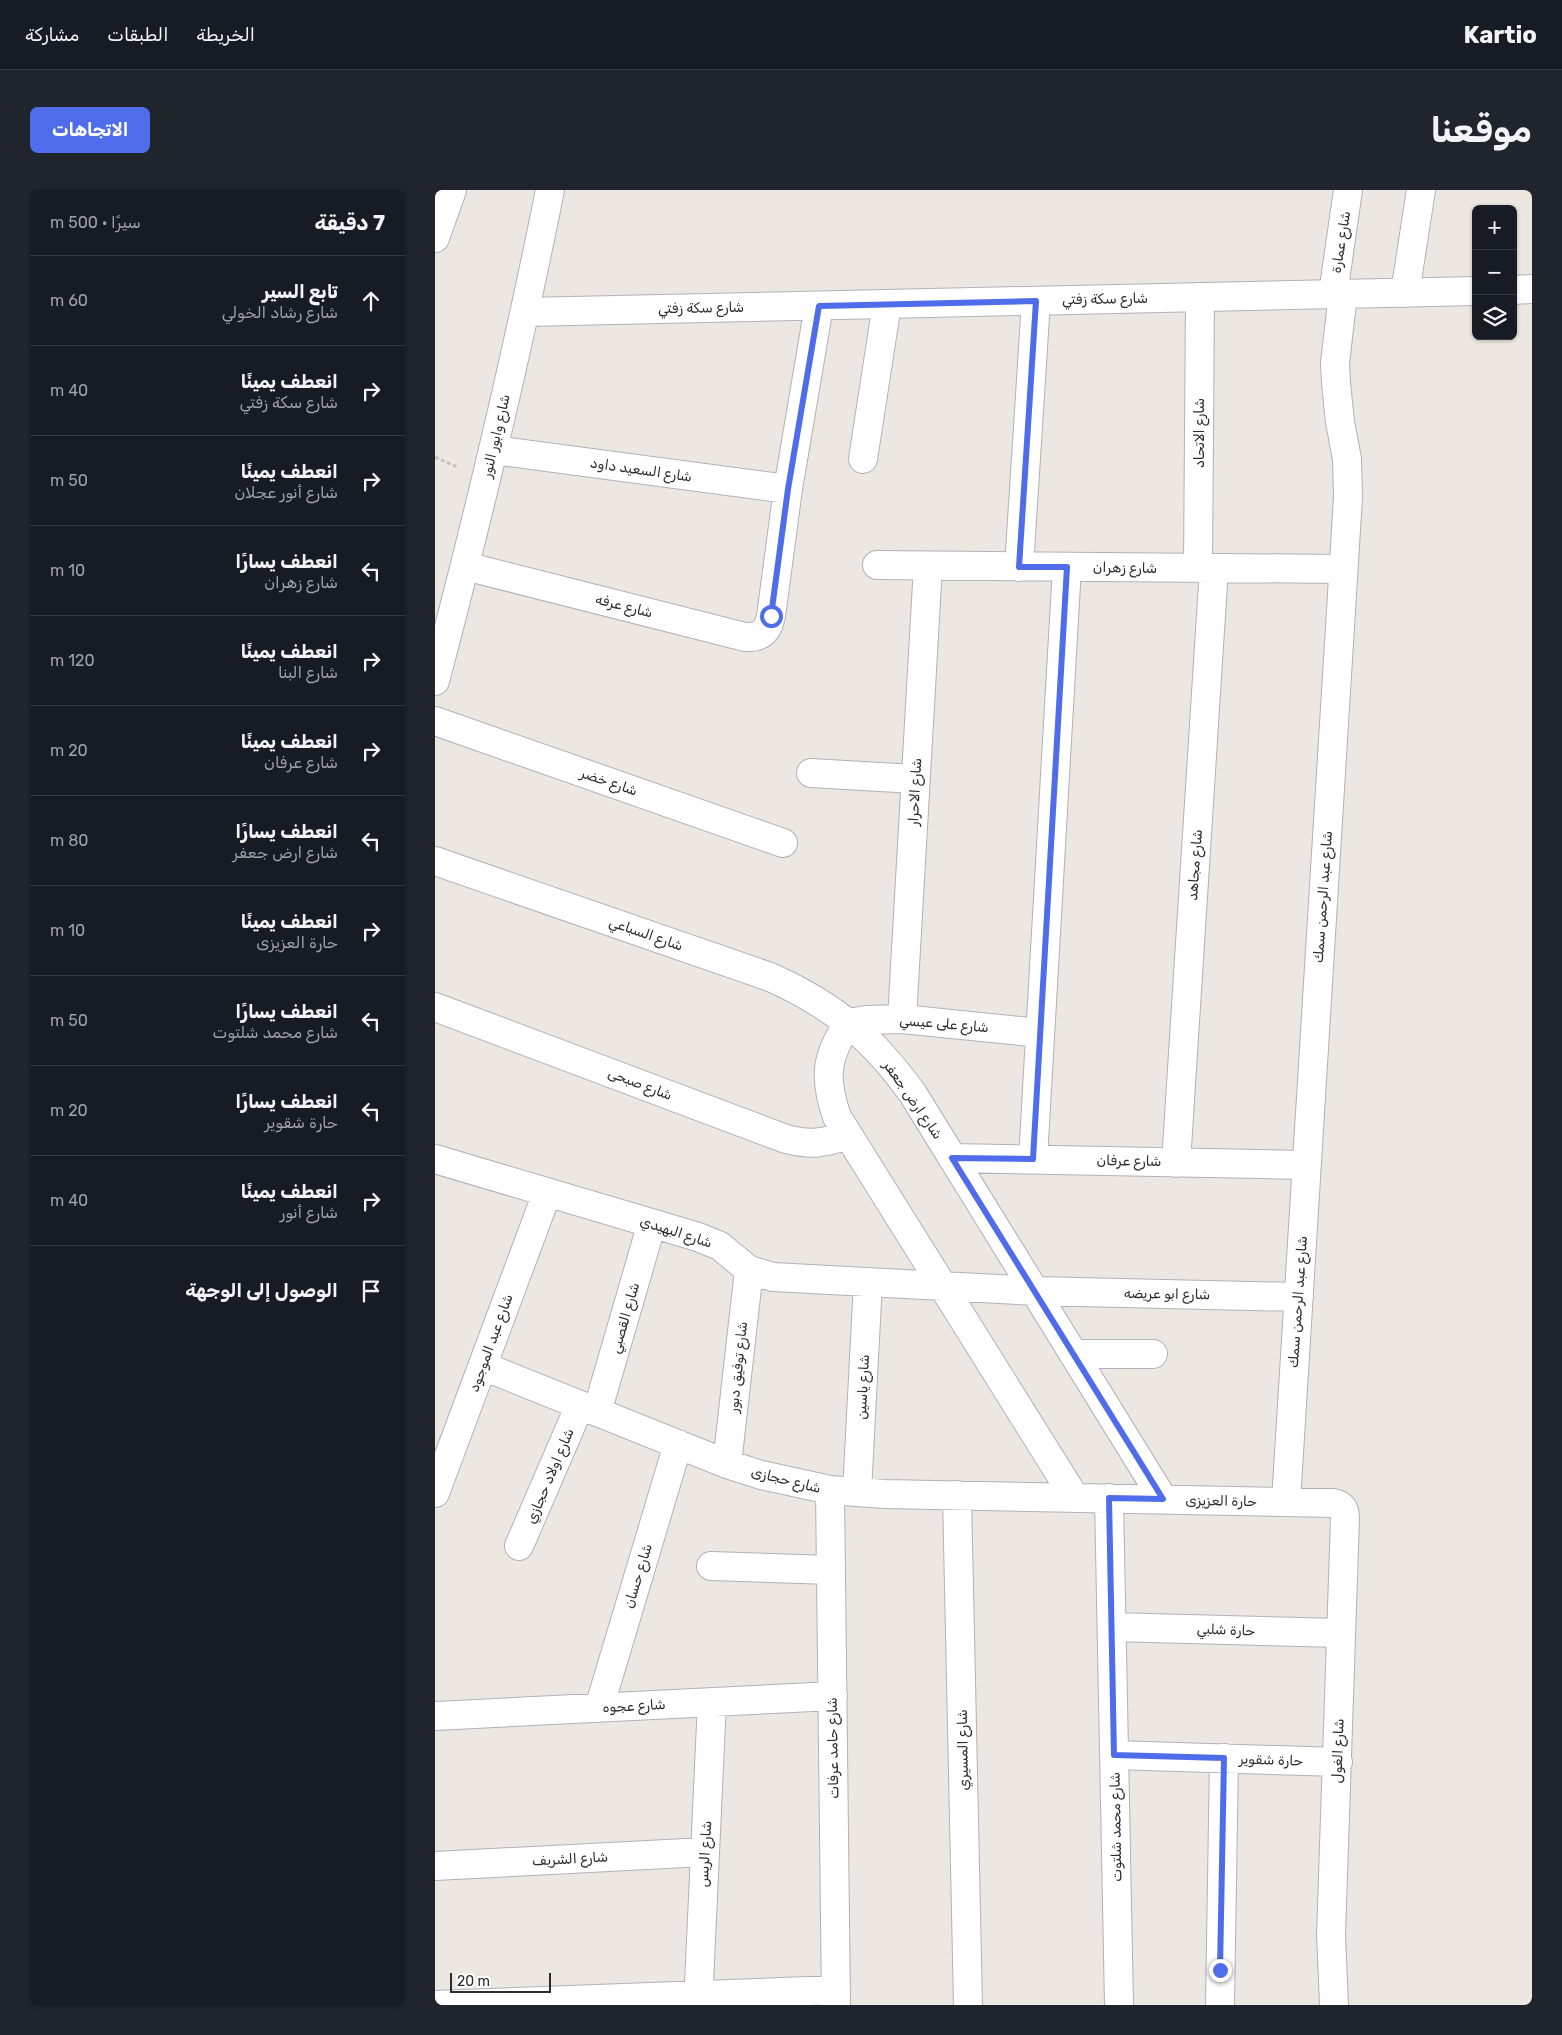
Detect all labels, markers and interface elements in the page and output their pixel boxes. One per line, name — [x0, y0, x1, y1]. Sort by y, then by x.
text: Kartio — [1463, 21, 1537, 49]
text: مشاركة — [25, 24, 79, 46]
text: الطبقات — [107, 24, 168, 46]
text: الخريطة — [196, 24, 255, 46]
button: الاتجاهات — [30, 107, 150, 153]
text: موقعنا — [1430, 109, 1532, 151]
map controls — [1472, 205, 1517, 340]
button: + — [1472, 205, 1517, 250]
text: 7 دقيقة — [315, 210, 385, 235]
street label: شارع عمارة — [1328, 210, 1356, 275]
text: سيرًا · 500 m — [50, 213, 141, 232]
button: − — [1472, 250, 1517, 295]
text: تابع السير — [262, 280, 338, 303]
icon: ahead — [357, 287, 385, 315]
street label: شارع سكة زفتي — [1062, 290, 1148, 310]
text: 60 m — [50, 291, 88, 310]
button: layers — [1472, 295, 1517, 340]
street label: شارع سكة زفتي — [658, 299, 744, 319]
text: شارع رشاد الخولي — [222, 303, 338, 322]
text: انعطف يمينًا — [241, 370, 338, 393]
icon: right — [357, 377, 385, 405]
text: 40 m — [50, 381, 88, 400]
text: شارع سكة زفتي — [239, 393, 338, 412]
street label: شارع وابور النور — [478, 393, 516, 481]
street label: شارع الاتحاد — [1191, 398, 1210, 468]
street label: شارع السعيد داود — [589, 454, 693, 488]
text: انعطف يمينًا — [241, 460, 338, 483]
icon: right — [357, 467, 385, 495]
text: 50 m — [50, 471, 88, 490]
text: شارع أنور عجلان — [235, 483, 338, 502]
text: انعطف يسارًا — [235, 550, 338, 573]
icon: left — [357, 557, 385, 585]
street label: شارع زهران — [1093, 559, 1157, 579]
text: 10 m — [50, 561, 85, 580]
text: شارع زهران — [264, 573, 338, 592]
street label: شارع عرفه — [593, 591, 654, 623]
route start — [760, 605, 783, 628]
text: انعطف يمينًا — [241, 640, 338, 663]
icon: right — [357, 647, 385, 675]
text: 120 m — [50, 651, 95, 670]
text: شارع البنا — [278, 663, 338, 682]
text: انعطف يمينًا — [241, 730, 338, 753]
icon: right — [357, 737, 385, 765]
text: 20 m — [50, 741, 88, 760]
text: شارع عرفان — [264, 753, 338, 772]
street label: شارع الاحرار — [905, 758, 927, 828]
street label: شارع خضر — [577, 764, 640, 802]
text: انعطف يسارًا — [235, 820, 338, 843]
icon: left — [357, 827, 385, 855]
street label: شارع مجاهد — [1184, 829, 1208, 901]
street label: شارع عبد الرحمن سمك — [1310, 830, 1338, 964]
text: 80 m — [50, 831, 89, 850]
text: شارع ارض جعفر — [233, 843, 338, 862]
text: انعطف يمينًا — [241, 910, 338, 933]
street label: شارع السباعي — [606, 913, 685, 956]
icon: right — [357, 917, 385, 945]
text: 10 m — [50, 921, 85, 940]
text: حارة العزيزى — [256, 933, 338, 952]
text: انعطف يسارًا — [235, 1000, 338, 1023]
icon: left — [357, 1007, 385, 1035]
text: 50 m — [50, 1011, 88, 1030]
street label: شارع على عيسي — [899, 1012, 989, 1038]
text: شارع محمد شلتوت — [212, 1023, 338, 1042]
street label: شارع ارض جعفر — [877, 1057, 946, 1144]
street label: شارع صبحى — [605, 1064, 674, 1106]
text: انعطف يسارًا — [235, 1090, 338, 1113]
icon: left — [357, 1097, 385, 1125]
text: 20 m — [50, 1101, 88, 1120]
text: حارة شقوير — [265, 1113, 338, 1132]
street label: شارع عرفان — [1096, 1152, 1162, 1172]
text: انعطف يمينًا — [241, 1180, 338, 1203]
icon: right — [357, 1187, 385, 1215]
text: 40 m — [50, 1191, 88, 1210]
text: شارع أنور — [280, 1203, 338, 1222]
street label: شارع البهيدي — [637, 1212, 714, 1254]
street label: شارع عبد الرحمن سمك — [1285, 1235, 1313, 1369]
icon: arrive — [357, 1277, 385, 1305]
text: الوصول إلى الوجهة — [185, 1279, 338, 1302]
street label: شارع القصبي — [607, 1280, 645, 1356]
street label: شارع ابو عريضه — [1124, 1285, 1210, 1305]
street label: شارع عبد الموجود — [465, 1292, 519, 1395]
street label: شارع توفيق دبور — [725, 1321, 753, 1415]
street label: شارع ياسين — [853, 1354, 875, 1420]
street label: شارع اولاد حجازي — [522, 1426, 580, 1527]
street label: شارع حجازى — [749, 1463, 823, 1499]
street label: حارة العزيزى — [1185, 1492, 1257, 1510]
street label: شارع حسان — [620, 1542, 658, 1611]
street label: حارة شلبي — [1196, 1620, 1256, 1642]
street label: شارع عجوه — [602, 1696, 666, 1718]
street label: شارع حامد عرفات — [824, 1697, 844, 1799]
street label: شارع المسيري — [954, 1709, 974, 1791]
street label: شارع الغول — [1328, 1718, 1350, 1784]
street label: حارة شقوير — [1238, 1750, 1304, 1770]
street label: شارع محمد شلتوت — [1107, 1772, 1127, 1882]
street label: شارع الريس — [695, 1820, 717, 1888]
street label: شارع الشريف — [532, 1849, 609, 1871]
route end — [1209, 1959, 1232, 1982]
scale bar — [450, 1970, 551, 1993]
text: 20 m — [457, 1973, 490, 1990]

